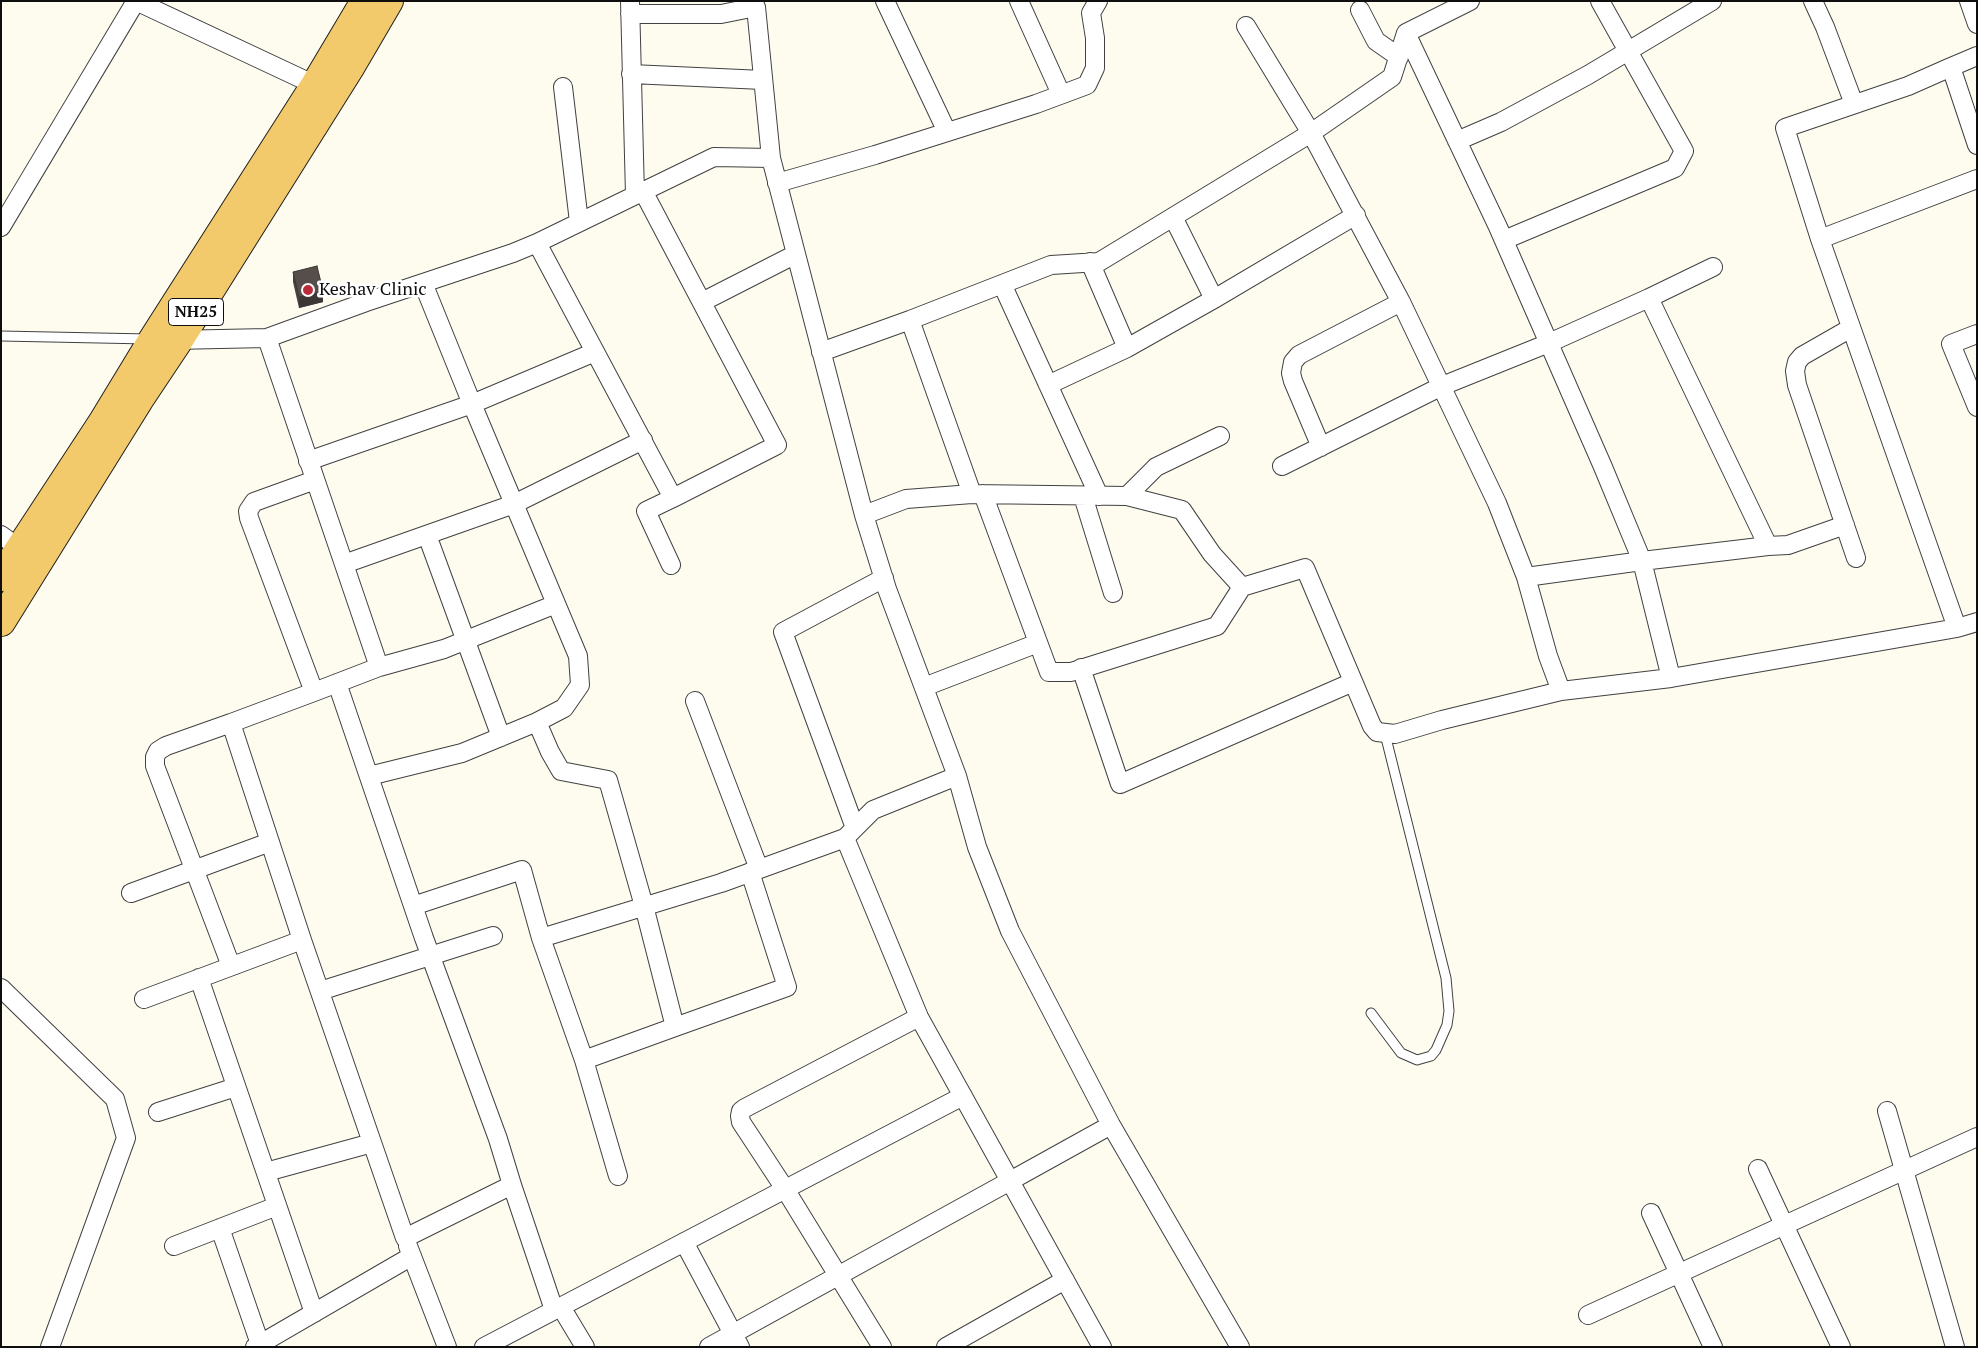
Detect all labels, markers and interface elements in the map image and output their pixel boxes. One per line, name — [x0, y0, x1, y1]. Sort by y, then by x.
place label: Keshav Clinic — [319, 279, 427, 301]
marker: Keshav Clinic — [301, 283, 315, 297]
road number: NH25 — [168, 298, 224, 326]

